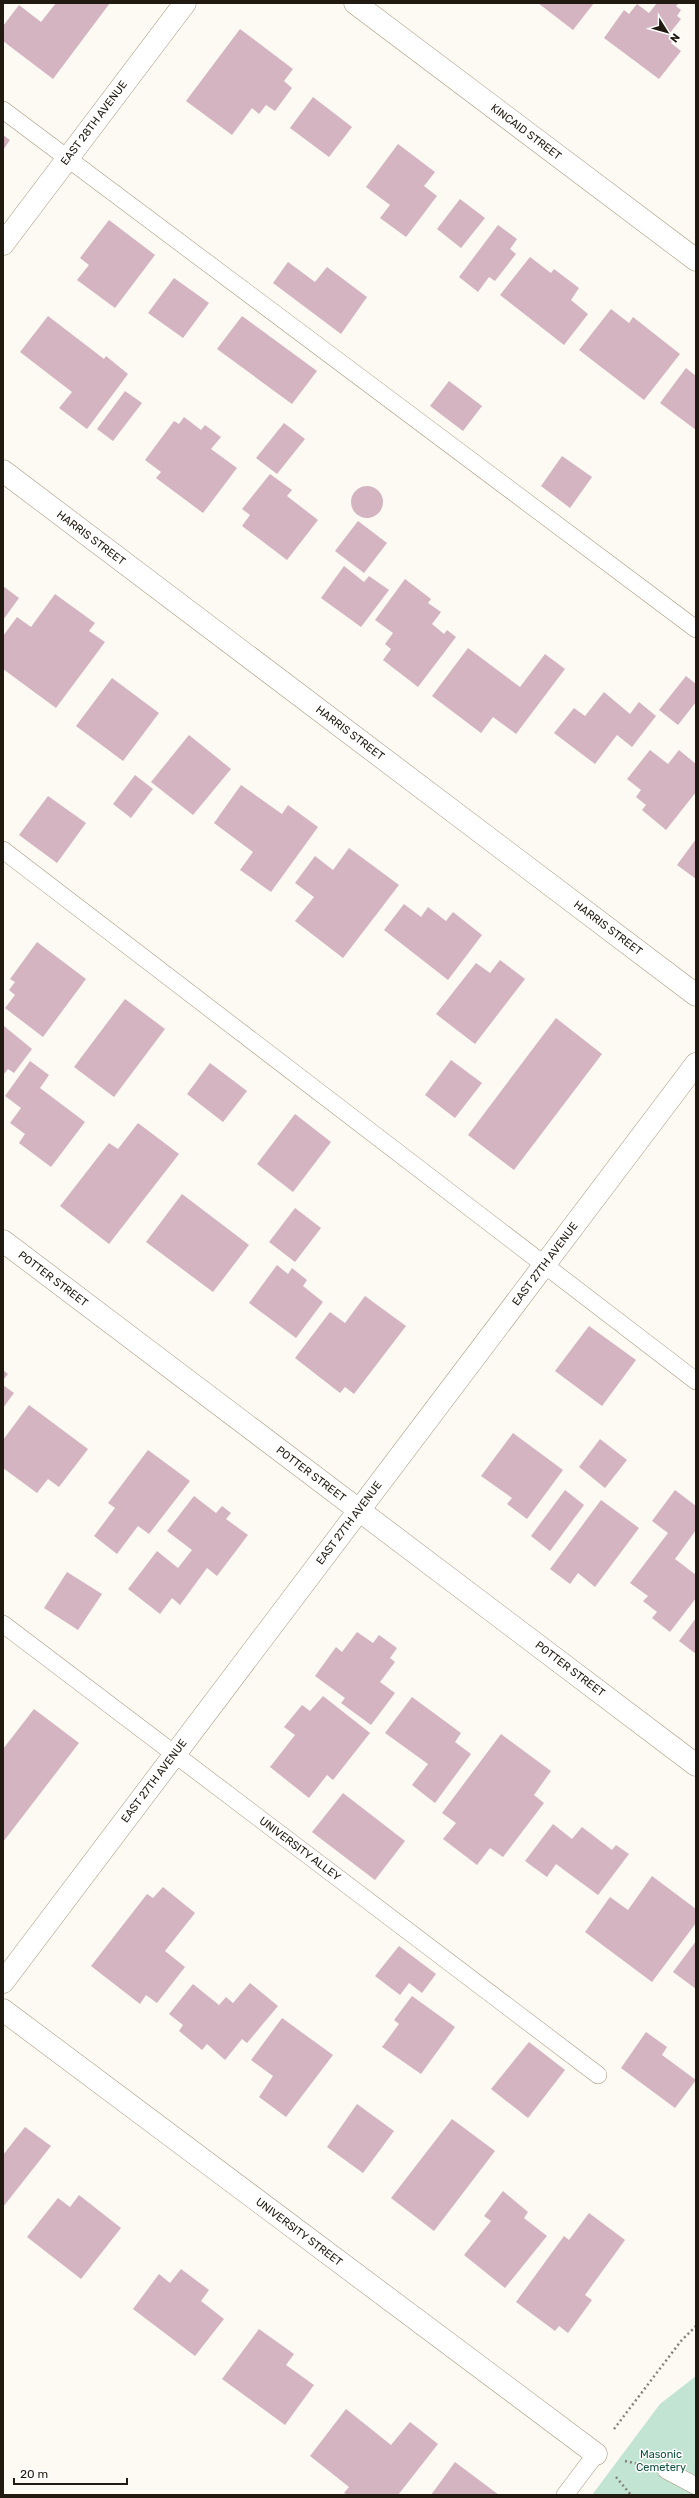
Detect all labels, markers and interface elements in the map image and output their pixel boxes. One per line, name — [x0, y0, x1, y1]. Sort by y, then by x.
north arrow — [647, 12, 687, 52]
text: N — [667, 31, 682, 45]
street label: EAST 28TH AVENUE — [58, 78, 130, 168]
street label: KINCAID STREET — [488, 101, 564, 163]
street label: HARRIS STREET — [54, 508, 128, 568]
street label: HARRIS STREET — [313, 703, 387, 763]
street label: HARRIS STREET — [571, 898, 645, 958]
street label: EAST 27TH AVENUE — [509, 1220, 581, 1308]
street label: POTTER STREET — [16, 1249, 91, 1310]
street label: POTTER STREET — [274, 1444, 349, 1505]
street label: EAST 27TH AVENUE — [313, 1479, 385, 1567]
street label: POTTER STREET — [533, 1639, 608, 1700]
street label: EAST 27TH AVENUE — [118, 1737, 190, 1825]
street label: UNIVERSITY ALLEY — [257, 1814, 343, 1884]
street label: UNIVERSITY STREET — [253, 2195, 345, 2269]
park label: Masonic Cemetery — [636, 2448, 686, 2474]
scale bar — [14, 2460, 127, 2486]
text: 20 m — [20, 2467, 48, 2481]

